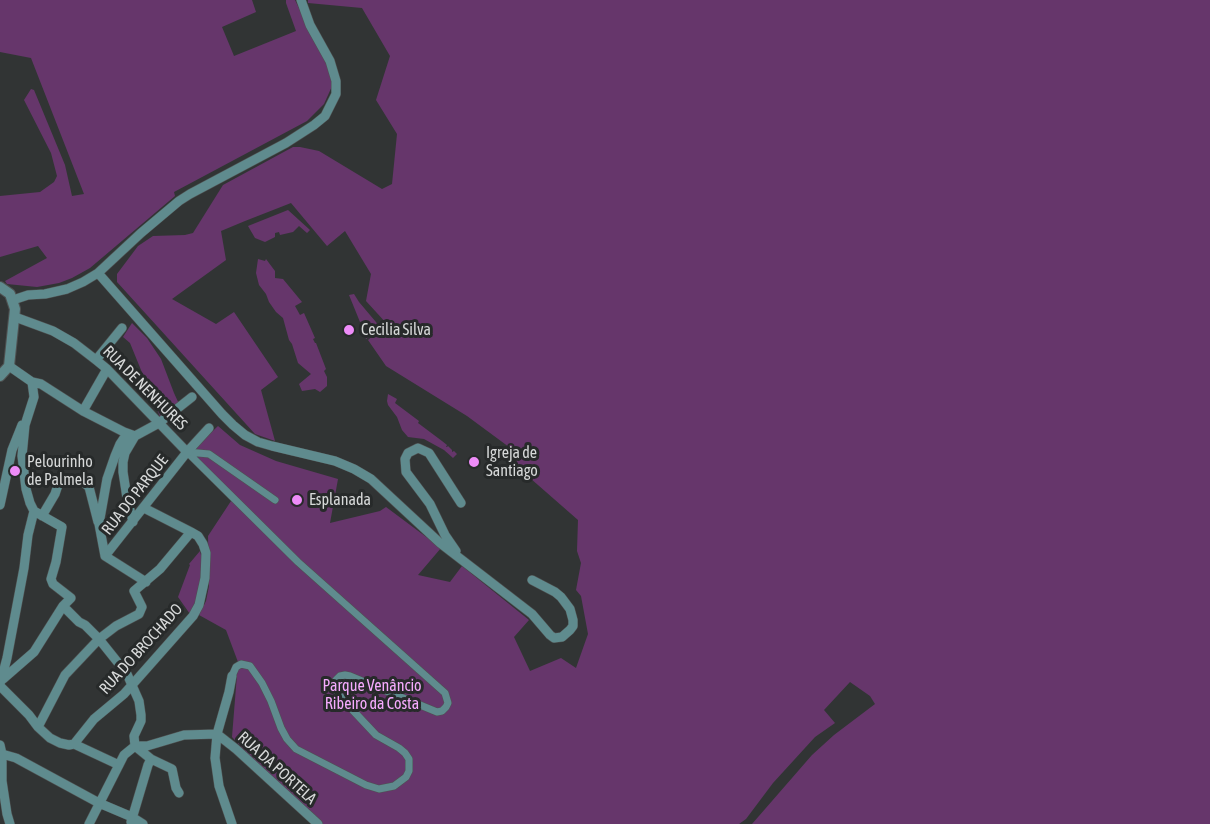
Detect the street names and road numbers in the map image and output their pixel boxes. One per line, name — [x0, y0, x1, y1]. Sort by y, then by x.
street label: RUA DE NENHURES — [99, 342, 191, 434]
street label: RUA DO PARQUE — [98, 451, 172, 539]
street label: RUA DO BROCHADO — [95, 600, 187, 698]
street label: RUA DA PORTELA — [234, 728, 320, 808]

